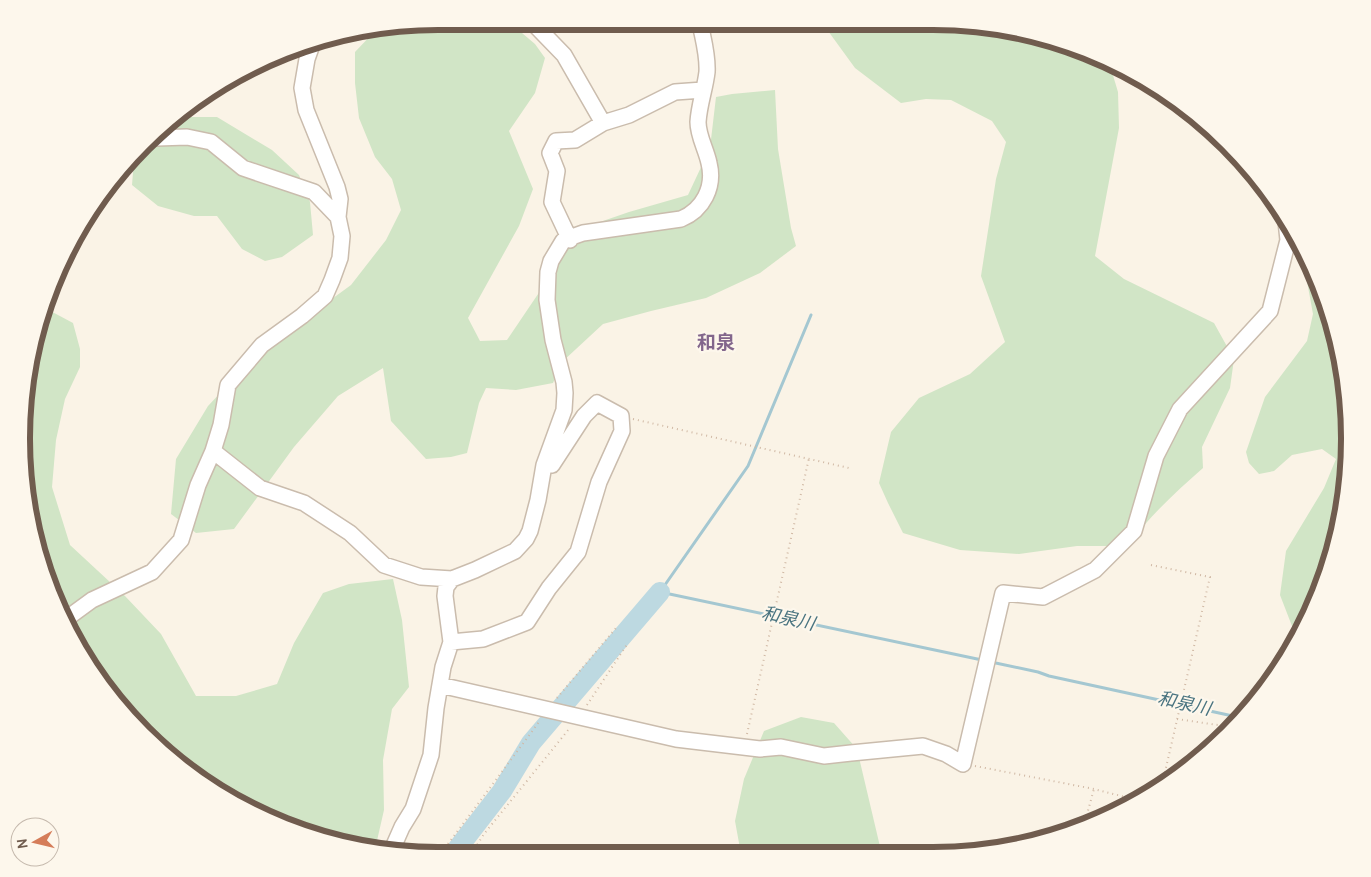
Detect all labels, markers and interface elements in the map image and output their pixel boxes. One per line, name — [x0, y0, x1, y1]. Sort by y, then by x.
district label: 和泉 — [697, 332, 735, 356]
water label: 和泉川 — [759, 603, 819, 637]
water label: 和泉川 — [1155, 688, 1215, 722]
north arrow — [10, 817, 60, 867]
text: N — [14, 837, 33, 850]

